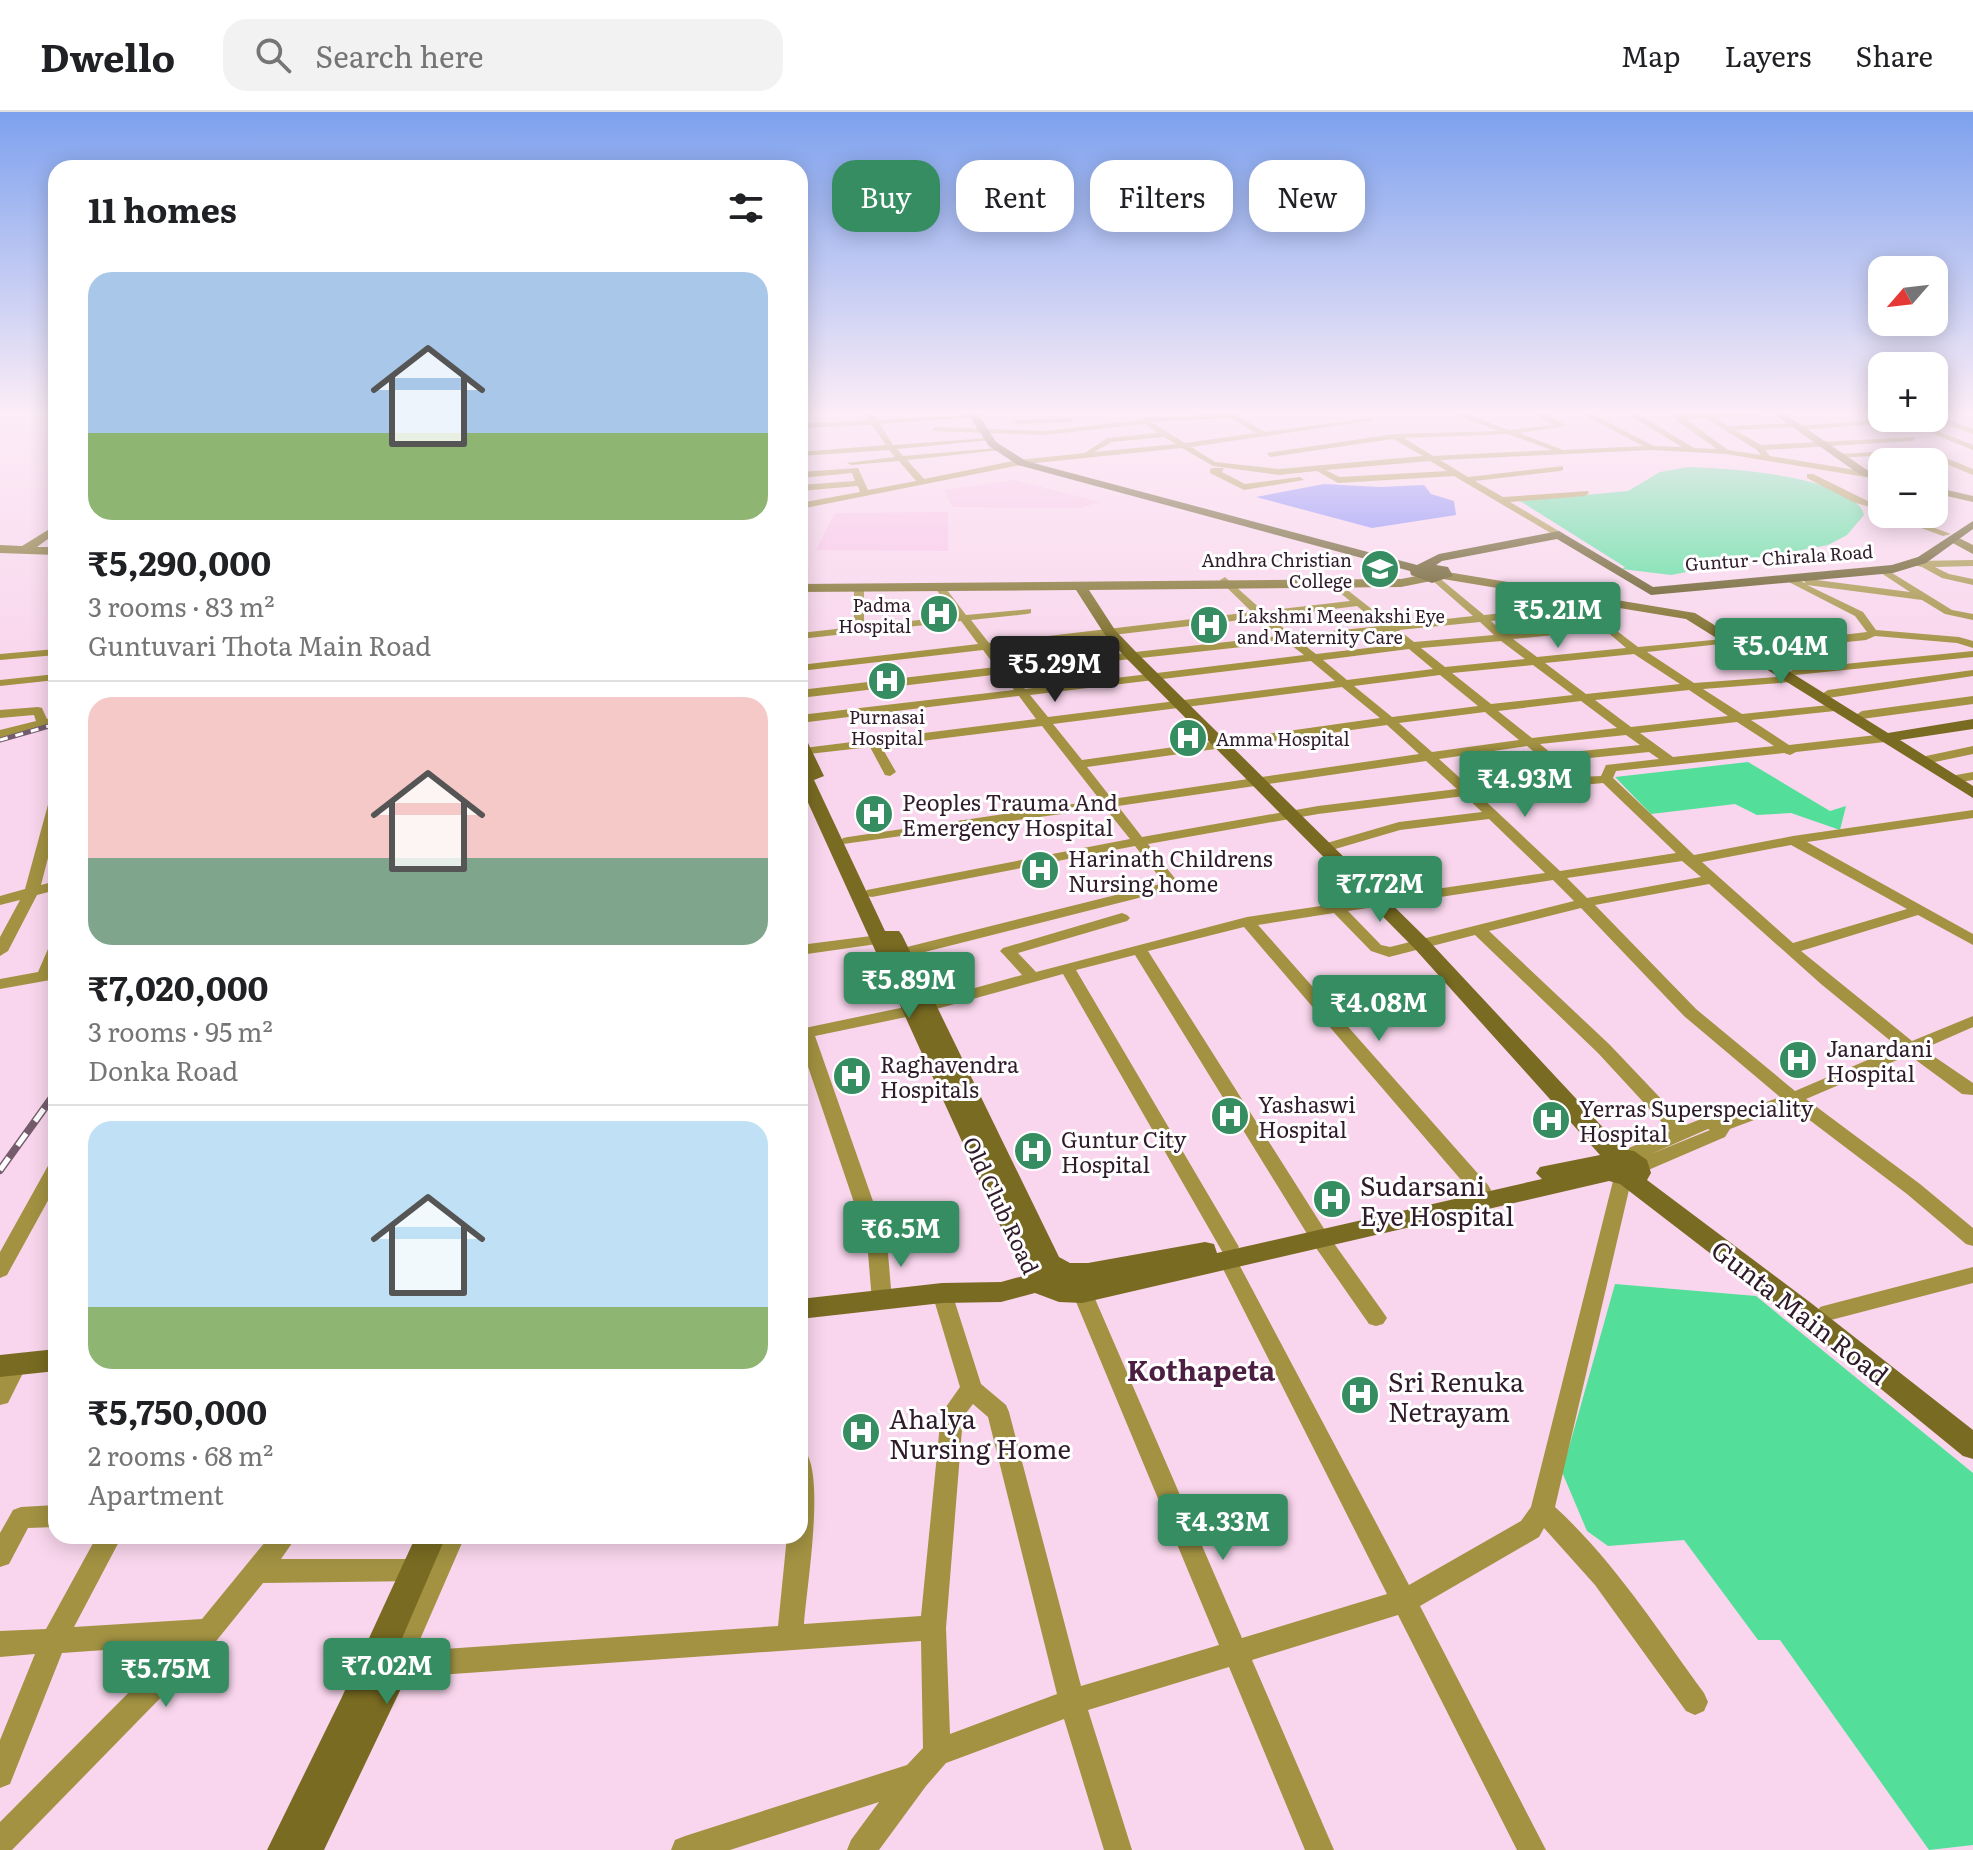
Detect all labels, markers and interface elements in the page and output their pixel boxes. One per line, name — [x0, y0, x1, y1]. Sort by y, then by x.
search box — [223, 19, 783, 91]
text: Dwello — [40, 27, 175, 84]
icon: search — [251, 33, 295, 77]
text: Search here — [315, 33, 484, 77]
text: Map — [1621, 34, 1680, 76]
text: Layers — [1724, 34, 1811, 76]
text: Share — [1855, 34, 1933, 76]
chip: Buy — [832, 160, 940, 232]
chip: Rent — [956, 160, 1074, 232]
chip: Filters — [1090, 160, 1233, 232]
chip: New — [1249, 160, 1365, 232]
text: 11 homes — [88, 183, 237, 233]
icon: filters — [724, 186, 768, 230]
north arrow — [1868, 256, 1948, 336]
map controls — [1868, 256, 1948, 528]
icon: home — [356, 324, 500, 468]
button: + — [1868, 352, 1948, 432]
button: − — [1868, 448, 1948, 528]
text: ₹5,290,000 — [88, 536, 271, 586]
street label: Guntur - Chirala Road — [1684, 537, 1874, 577]
place label: Andhra Christian College — [1201, 546, 1352, 594]
school or university icon: Andhra Christian College — [1359, 548, 1401, 590]
pin: ₹5.21M — [1493, 582, 1623, 650]
text: 3 rooms · 83 m² — [88, 586, 274, 625]
text: ₹5.21M — [1513, 588, 1603, 627]
place label: Padma Hospital — [838, 591, 911, 639]
hospital icon: Padma Hospital — [918, 593, 960, 635]
place label: Lakshmi Meenakshi Eye and Maternity Care — [1237, 602, 1445, 650]
hospital icon: Lakshmi Meenakshi Eye and Maternity Care — [1188, 604, 1230, 646]
pin: ₹5.04M — [1716, 618, 1846, 686]
text: ₹5.04M — [1733, 624, 1829, 663]
text: Guntuvari Thota Main Road — [88, 625, 431, 664]
pin: ₹5.29M — [990, 636, 1120, 704]
text: ₹5.29M — [1008, 642, 1102, 681]
hospital icon: Purnasai Hospital — [866, 660, 908, 702]
place label: Purnasai Hospital — [849, 703, 925, 751]
hospital icon: Amma Hospital — [1167, 717, 1209, 759]
place label: Amma Hospital — [1216, 725, 1350, 752]
icon: home — [356, 749, 500, 893]
pin: ₹4.93M — [1460, 751, 1590, 819]
text: ₹4.93M — [1477, 757, 1573, 796]
place label: Peoples Trauma And Emergency Hospital — [902, 785, 1118, 843]
hospital icon: Peoples Trauma And Emergency Hospital — [853, 793, 895, 835]
place label: Harinath Childrens Nursing home — [1068, 841, 1273, 899]
hospital icon: Harinath Childrens Nursing home — [1019, 849, 1061, 891]
pin: ₹7.72M — [1315, 856, 1445, 924]
text: ₹7.72M — [1336, 862, 1424, 901]
pin: ₹5.89M — [844, 952, 974, 1020]
text: ₹5.89M — [862, 958, 956, 997]
text: ₹7,020,000 — [88, 961, 269, 1011]
pin: ₹4.08M — [1314, 975, 1444, 1043]
text: ₹4.08M — [1330, 981, 1428, 1020]
text: 3 rooms · 95 m² — [88, 1011, 273, 1050]
place label: Janardani Hospital — [1826, 1031, 1932, 1089]
hospital icon: Janardani Hospital — [1777, 1039, 1819, 1081]
place label: Raghavendra Hospitals — [880, 1047, 1019, 1105]
text: Donka Road — [88, 1050, 238, 1089]
hospital icon: Raghavendra Hospitals — [831, 1055, 873, 1097]
place label: Yashaswi Hospital — [1258, 1087, 1356, 1145]
place label: Yerras Superspeciality Hospital — [1579, 1091, 1814, 1149]
hospital icon: Yashaswi Hospital — [1209, 1095, 1251, 1137]
hospital icon: Yerras Superspeciality Hospital — [1530, 1099, 1572, 1141]
place label: Guntur City Hospital — [1061, 1122, 1187, 1180]
hospital icon: Guntur City Hospital — [1012, 1130, 1054, 1172]
street label: Old Club Road — [956, 1131, 1048, 1279]
place label: Sudarsani Eye Hospital — [1360, 1165, 1514, 1234]
icon: home — [356, 1173, 500, 1317]
hospital icon: Sudarsani Eye Hospital — [1311, 1178, 1353, 1220]
pin: ₹6.5M — [845, 1201, 957, 1269]
text: ₹6.5M — [861, 1207, 941, 1246]
street label: Gunta Main Road — [1704, 1229, 1898, 1393]
district label: Kothapeta — [1127, 1348, 1276, 1390]
place label: Sri Renuka Netrayam — [1388, 1361, 1524, 1430]
hospital icon: Sri Renuka Netrayam — [1339, 1374, 1381, 1416]
text: ₹5,750,000 — [88, 1385, 267, 1435]
place label: Ahalya Nursing Home — [889, 1398, 1071, 1467]
hospital icon: Ahalya Nursing Home — [840, 1411, 882, 1453]
text: 2 rooms · 68 m² — [88, 1435, 273, 1474]
text: Apartment — [88, 1474, 224, 1513]
pin: ₹4.33M — [1158, 1494, 1288, 1562]
text: ₹4.33M — [1176, 1500, 1270, 1539]
pin: ₹7.02M — [322, 1638, 452, 1706]
pin: ₹5.75M — [101, 1641, 231, 1709]
text: ₹7.02M — [341, 1644, 433, 1683]
text: ₹5.75M — [121, 1647, 211, 1686]

